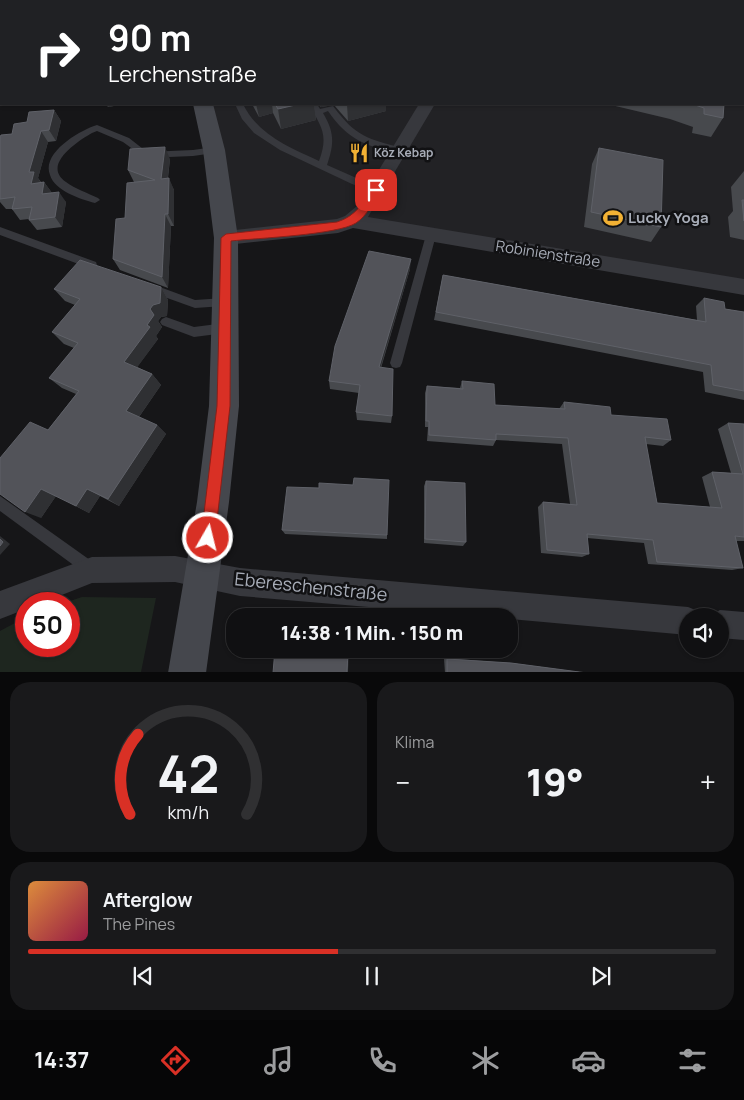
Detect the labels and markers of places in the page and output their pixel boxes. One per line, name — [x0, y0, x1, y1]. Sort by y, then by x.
restaurant icon: Köz Kebap — [348, 142, 370, 164]
place label: Köz Kebap — [374, 144, 433, 161]
pin — [355, 169, 397, 211]
sports icon: Lucky Yoga — [602, 207, 624, 229]
place label: Lucky Yoga — [628, 207, 709, 228]

